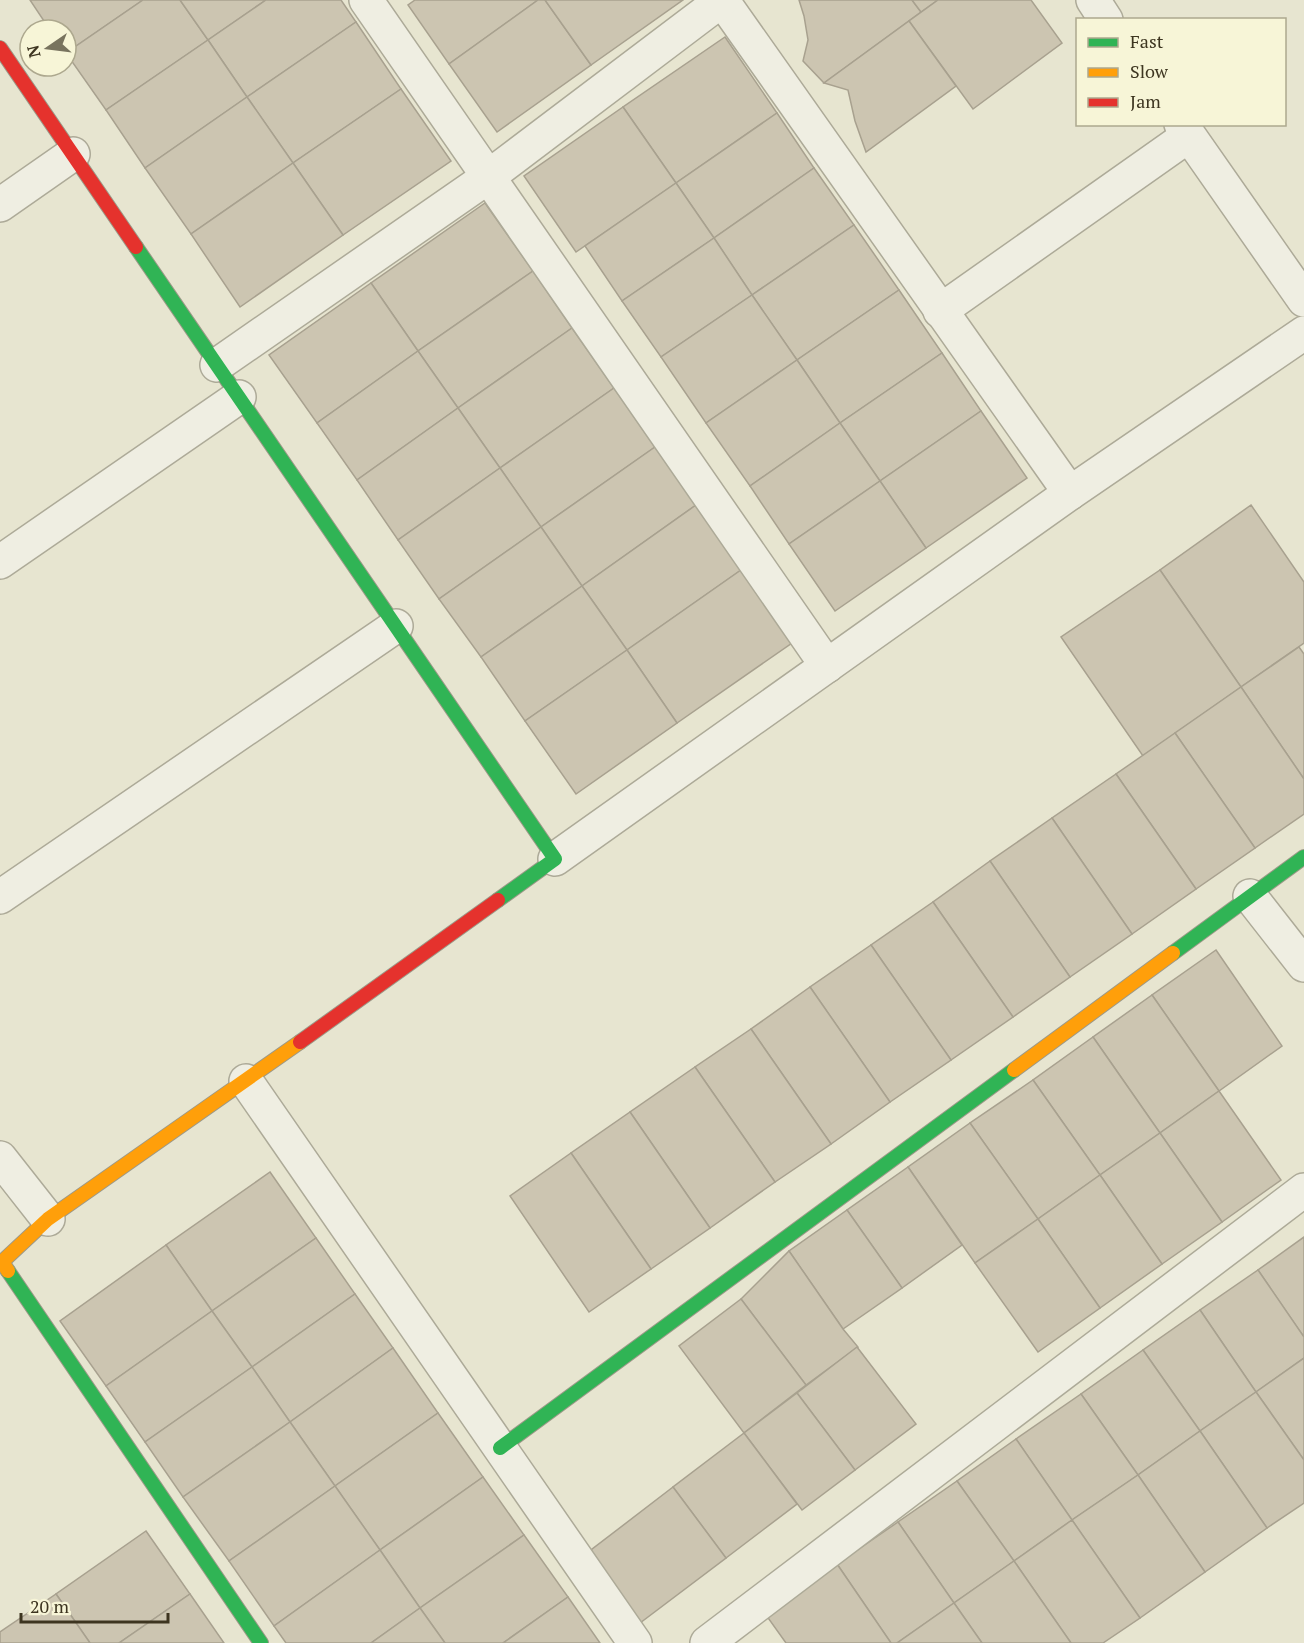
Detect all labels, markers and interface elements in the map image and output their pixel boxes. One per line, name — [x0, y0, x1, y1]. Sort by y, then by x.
north arrow — [18, 18, 78, 78]
legend — [1076, 18, 1286, 126]
text: Fast — [1130, 29, 1164, 53]
text: N — [21, 43, 46, 60]
text: Slow — [1130, 59, 1169, 83]
text: Jam — [1130, 89, 1161, 113]
scale bar — [21, 1586, 168, 1624]
text: 20 m — [30, 1594, 70, 1618]

